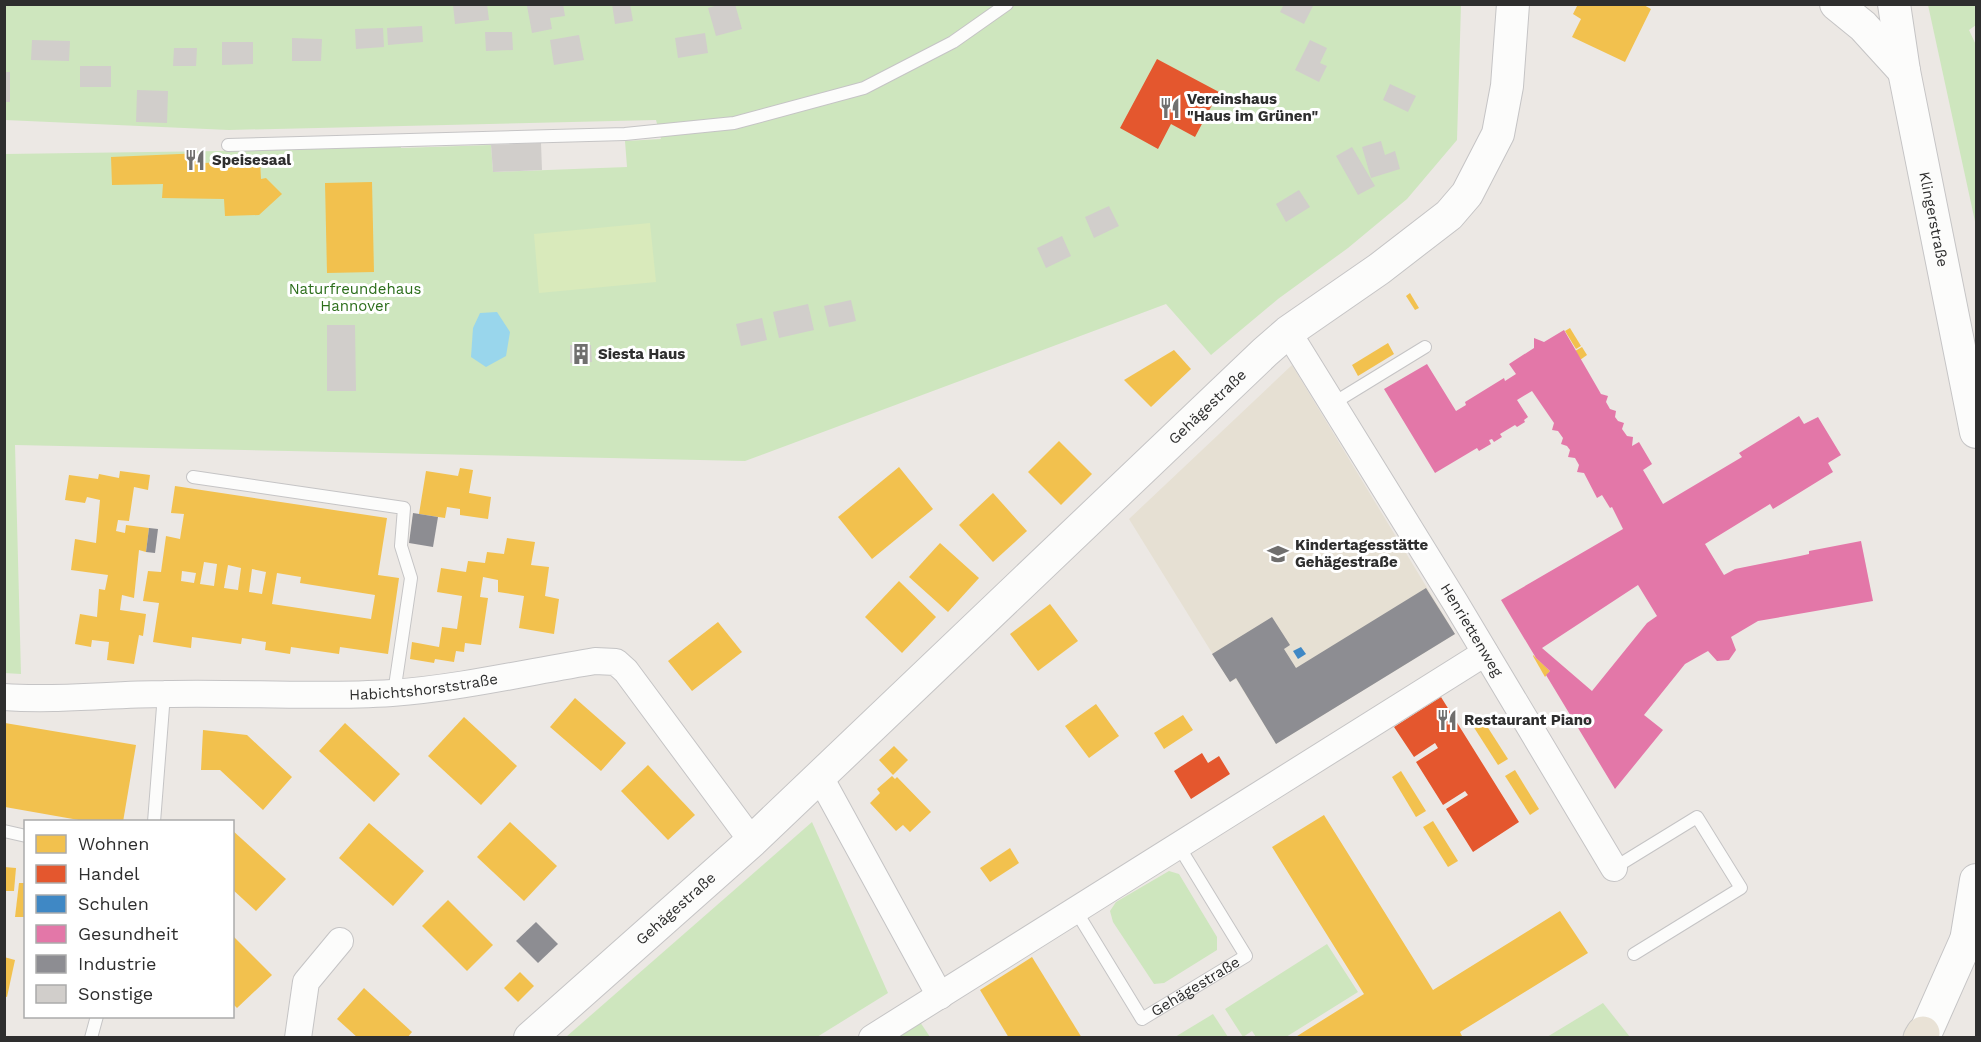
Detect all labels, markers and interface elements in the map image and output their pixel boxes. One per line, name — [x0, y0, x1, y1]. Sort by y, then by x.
place label: Vereinshaus "Haus im Grünen" — [1187, 90, 1319, 125]
restaurant icon: Vereinshaus "Haus im Grünen" — [1158, 96, 1182, 120]
restaurant icon: Speisesaal — [183, 148, 207, 172]
place label: Speisesaal — [212, 151, 291, 169]
street label: Klingerstraße — [1915, 170, 1952, 269]
park label: Naturfreundehaus Hannover — [289, 280, 421, 315]
building icon: Siesta Haus — [569, 342, 593, 366]
place label: Siesta Haus — [598, 345, 685, 363]
street label: Gehägestraße — [1165, 366, 1250, 448]
place label: Kindertagesstätte Gehägestraße — [1295, 536, 1429, 571]
school or university icon: Kindertagesstätte Gehägestraße — [1266, 542, 1290, 566]
street label: Henriettenweg — [1437, 580, 1507, 680]
street label: Habichtshorststraße — [349, 670, 499, 704]
restaurant icon: Restaurant Piano — [1435, 708, 1459, 732]
place label: Restaurant Piano — [1464, 711, 1592, 729]
legend — [24, 820, 234, 1018]
text: Wohnen — [78, 833, 149, 854]
text: Handel — [78, 863, 140, 884]
street label: Gehägestraße — [632, 868, 719, 949]
text: Schulen — [78, 893, 149, 914]
text: Gesundheit — [78, 923, 179, 944]
text: Industrie — [78, 953, 156, 974]
street label: Gehägestraße — [1148, 953, 1243, 1020]
text: Sonstige — [78, 983, 153, 1004]

